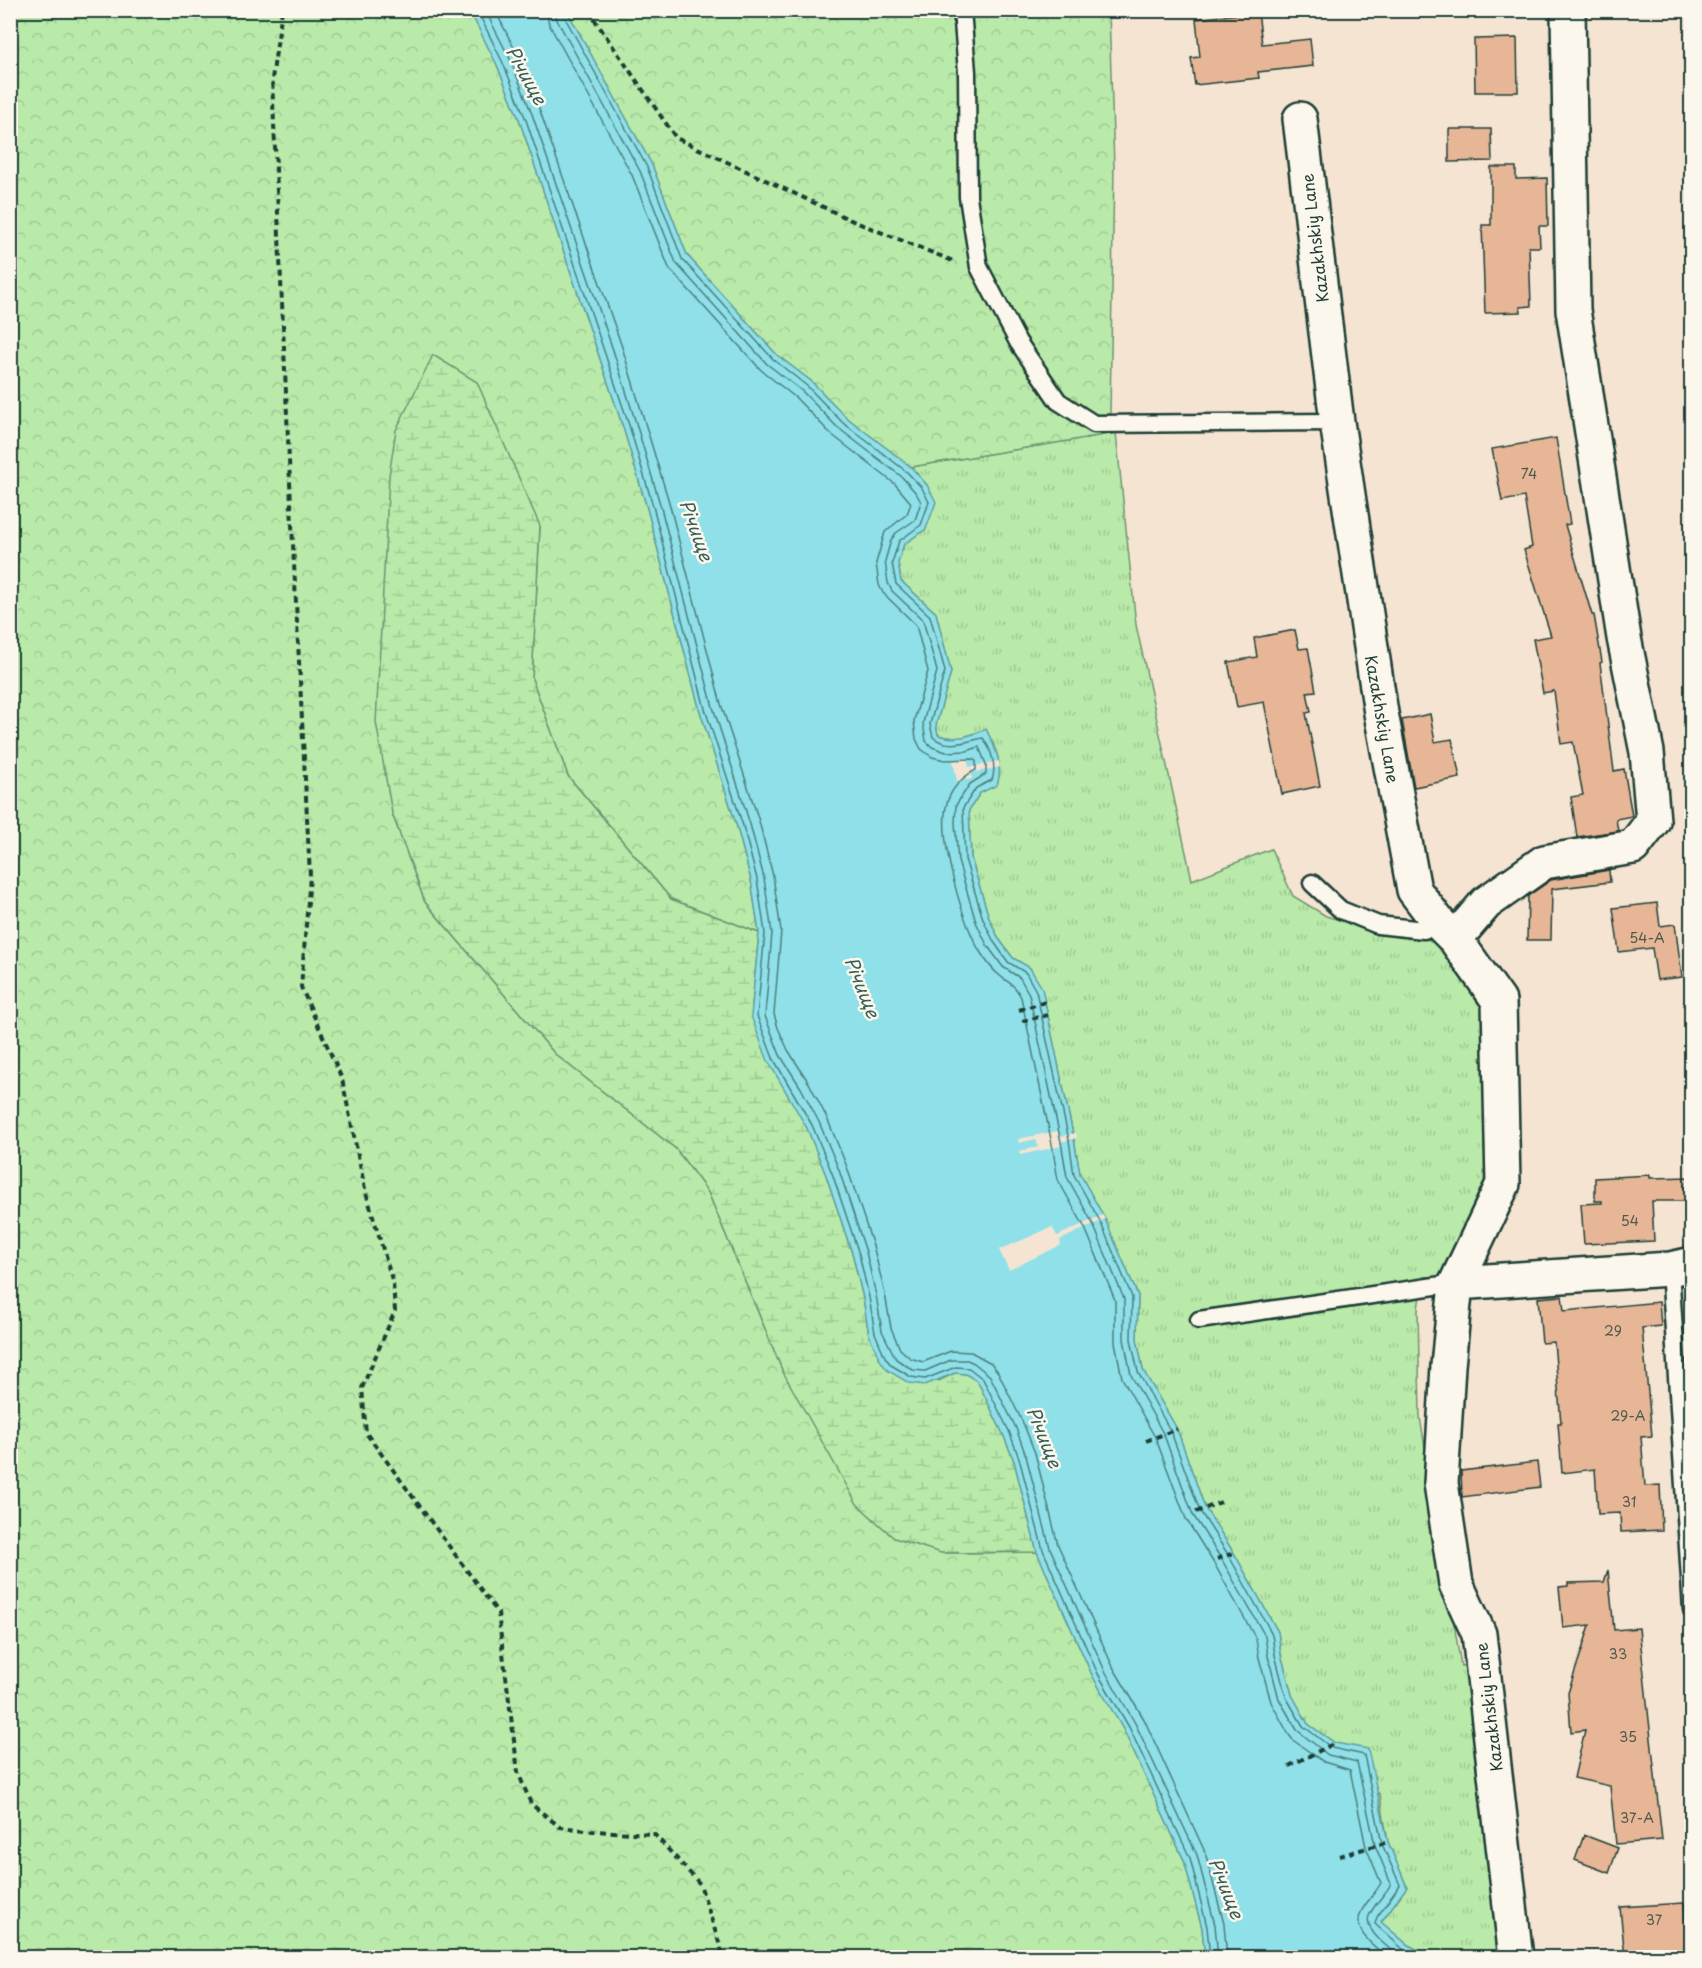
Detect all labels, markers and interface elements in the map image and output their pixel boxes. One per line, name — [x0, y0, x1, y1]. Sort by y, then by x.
water label: Річище — [500, 40, 555, 110]
street label: Kazakhskiy Lane — [1294, 172, 1334, 304]
house number: 74 — [1521, 463, 1537, 484]
water label: Річище — [673, 495, 721, 566]
street label: Kazakhskiy Lane — [1360, 653, 1406, 785]
house number: 54-А — [1629, 927, 1665, 948]
water label: Річище — [838, 952, 888, 1023]
house number: 54 — [1621, 1210, 1639, 1231]
house number: 29 — [1604, 1320, 1622, 1341]
water label: Річище — [1020, 1402, 1070, 1473]
house number: 29-А — [1610, 1405, 1646, 1426]
house number: 31 — [1622, 1491, 1636, 1512]
street label: Kazakhskiy Lane — [1468, 1641, 1508, 1773]
house number: 33 — [1609, 1643, 1627, 1664]
house number: 35 — [1619, 1726, 1637, 1747]
house number: 37-А — [1620, 1807, 1654, 1828]
water label: Річище — [1202, 1853, 1252, 1924]
house number: 37 — [1646, 1909, 1663, 1930]

